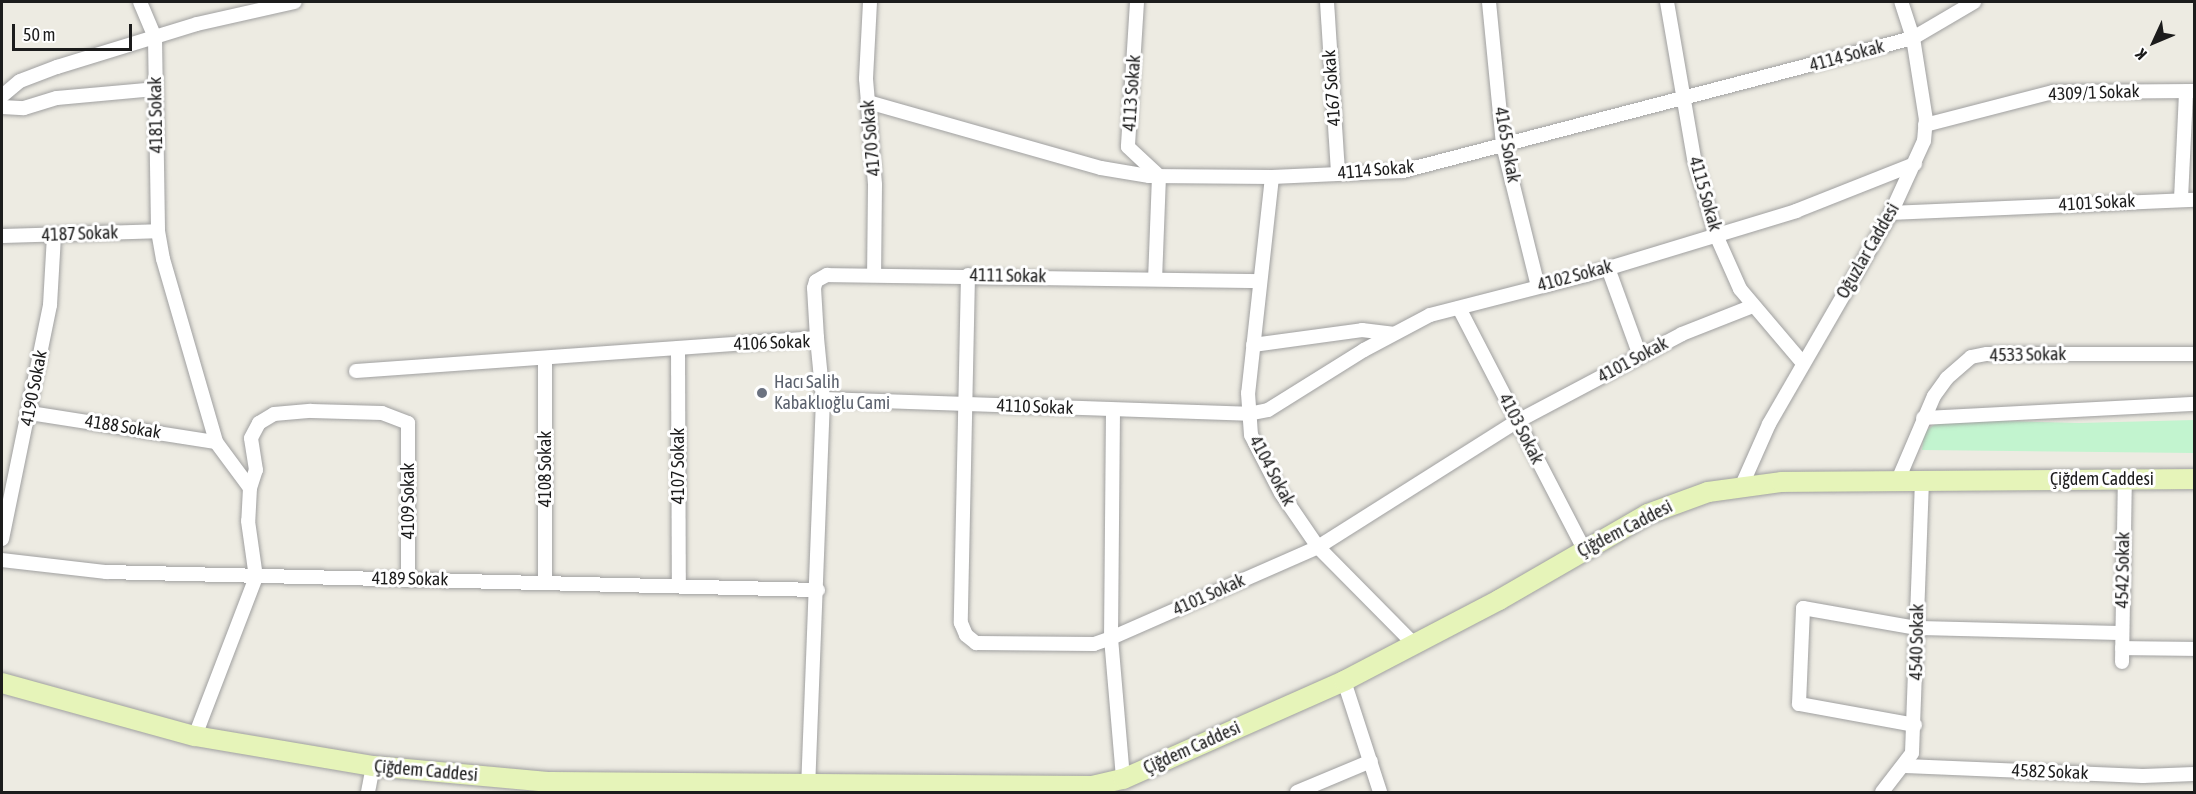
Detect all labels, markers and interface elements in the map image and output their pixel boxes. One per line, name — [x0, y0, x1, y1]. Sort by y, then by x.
scale bar — [15, 12, 135, 50]
north arrow — [2124, 12, 2184, 72]
text: 50 m — [23, 24, 55, 45]
street label: 4114 Sokak — [1807, 36, 1887, 76]
text: K — [2132, 45, 2150, 64]
street label: 4167 Sokak — [1319, 49, 1345, 127]
street label: 4113 Sokak — [1119, 54, 1145, 132]
street label: 4181 Sokak — [145, 77, 167, 153]
street label: 4309/1 Sokak — [2048, 81, 2140, 105]
street label: 4170 Sokak — [857, 99, 885, 177]
street label: 4165 Sokak — [1490, 105, 1524, 185]
street label: 4115 Sokak — [1684, 154, 1726, 234]
street label: 4114 Sokak — [1337, 156, 1415, 184]
street label: 4101 Sokak — [2058, 190, 2136, 216]
street label: Oğuzlar Caddesi — [1832, 199, 1904, 303]
street label: 4187 Sokak — [41, 222, 119, 246]
street label: 4102 Sokak — [1535, 256, 1615, 296]
street label: 4111 Sokak — [970, 265, 1046, 287]
street label: 4106 Sokak — [733, 331, 811, 355]
street label: 4101 Sokak — [1594, 332, 1672, 388]
street label: 4533 Sokak — [1990, 344, 2066, 366]
street label: 4190 Sokak — [16, 348, 52, 428]
place label: Hacı Salih Kabaklıoğlu Cami — [774, 372, 890, 415]
marker: Hacı Salih Kabaklıoğlu Cami — [755, 386, 769, 400]
street label: 4103 Sokak — [1494, 390, 1548, 468]
street label: 4110 Sokak — [996, 395, 1074, 419]
street label: 4188 Sokak — [84, 410, 162, 444]
street label: 4107 Sokak — [667, 428, 689, 504]
street label: 4108 Sokak — [534, 431, 556, 507]
street label: 4104 Sokak — [1244, 432, 1300, 510]
street label: 4109 Sokak — [397, 463, 419, 539]
street label: Çiğdem Caddesi — [2050, 468, 2154, 490]
street label: Çiğdem Caddesi — [1574, 496, 1676, 562]
street label: 4542 Sokak — [2112, 532, 2134, 608]
street label: 4189 Sokak — [372, 568, 448, 590]
street label: 4101 Sokak — [1170, 570, 1248, 620]
street label: 4540 Sokak — [1906, 604, 1928, 680]
street label: Çiğdem Caddesi — [1140, 717, 1244, 779]
street label: Çiğdem Caddesi — [373, 756, 479, 786]
street label: 4582 Sokak — [2011, 760, 2089, 784]

